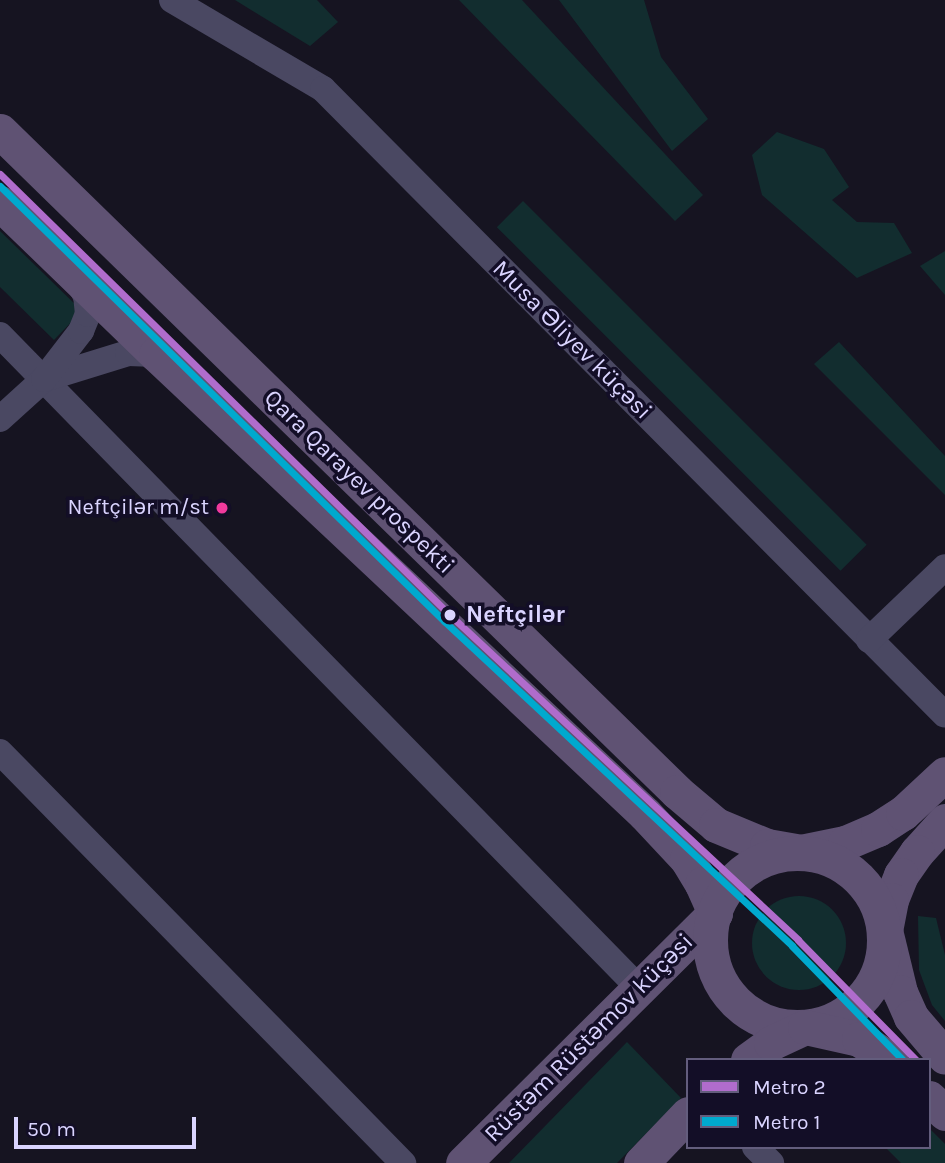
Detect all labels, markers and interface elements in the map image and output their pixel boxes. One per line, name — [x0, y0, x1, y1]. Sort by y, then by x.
street label: Musa Əliyev küçəsi — [486, 254, 658, 426]
street label: Qara Qarayev prospekti — [258, 384, 460, 580]
place label: Neftçilər m/st — [67, 495, 209, 521]
marker: Neftçilər m/st — [215, 501, 229, 515]
place label: Neftçilər — [466, 601, 565, 629]
marker: Neftçilər — [440, 605, 460, 625]
street label: Rüstəm Rüstəmov küçəsi — [479, 928, 699, 1148]
legend — [686, 1058, 931, 1149]
text: Metro 2 — [753, 1075, 826, 1099]
scale bar — [18, 1104, 200, 1148]
text: Metro 1 — [753, 1110, 820, 1134]
text: 50 m — [27, 1117, 76, 1141]

